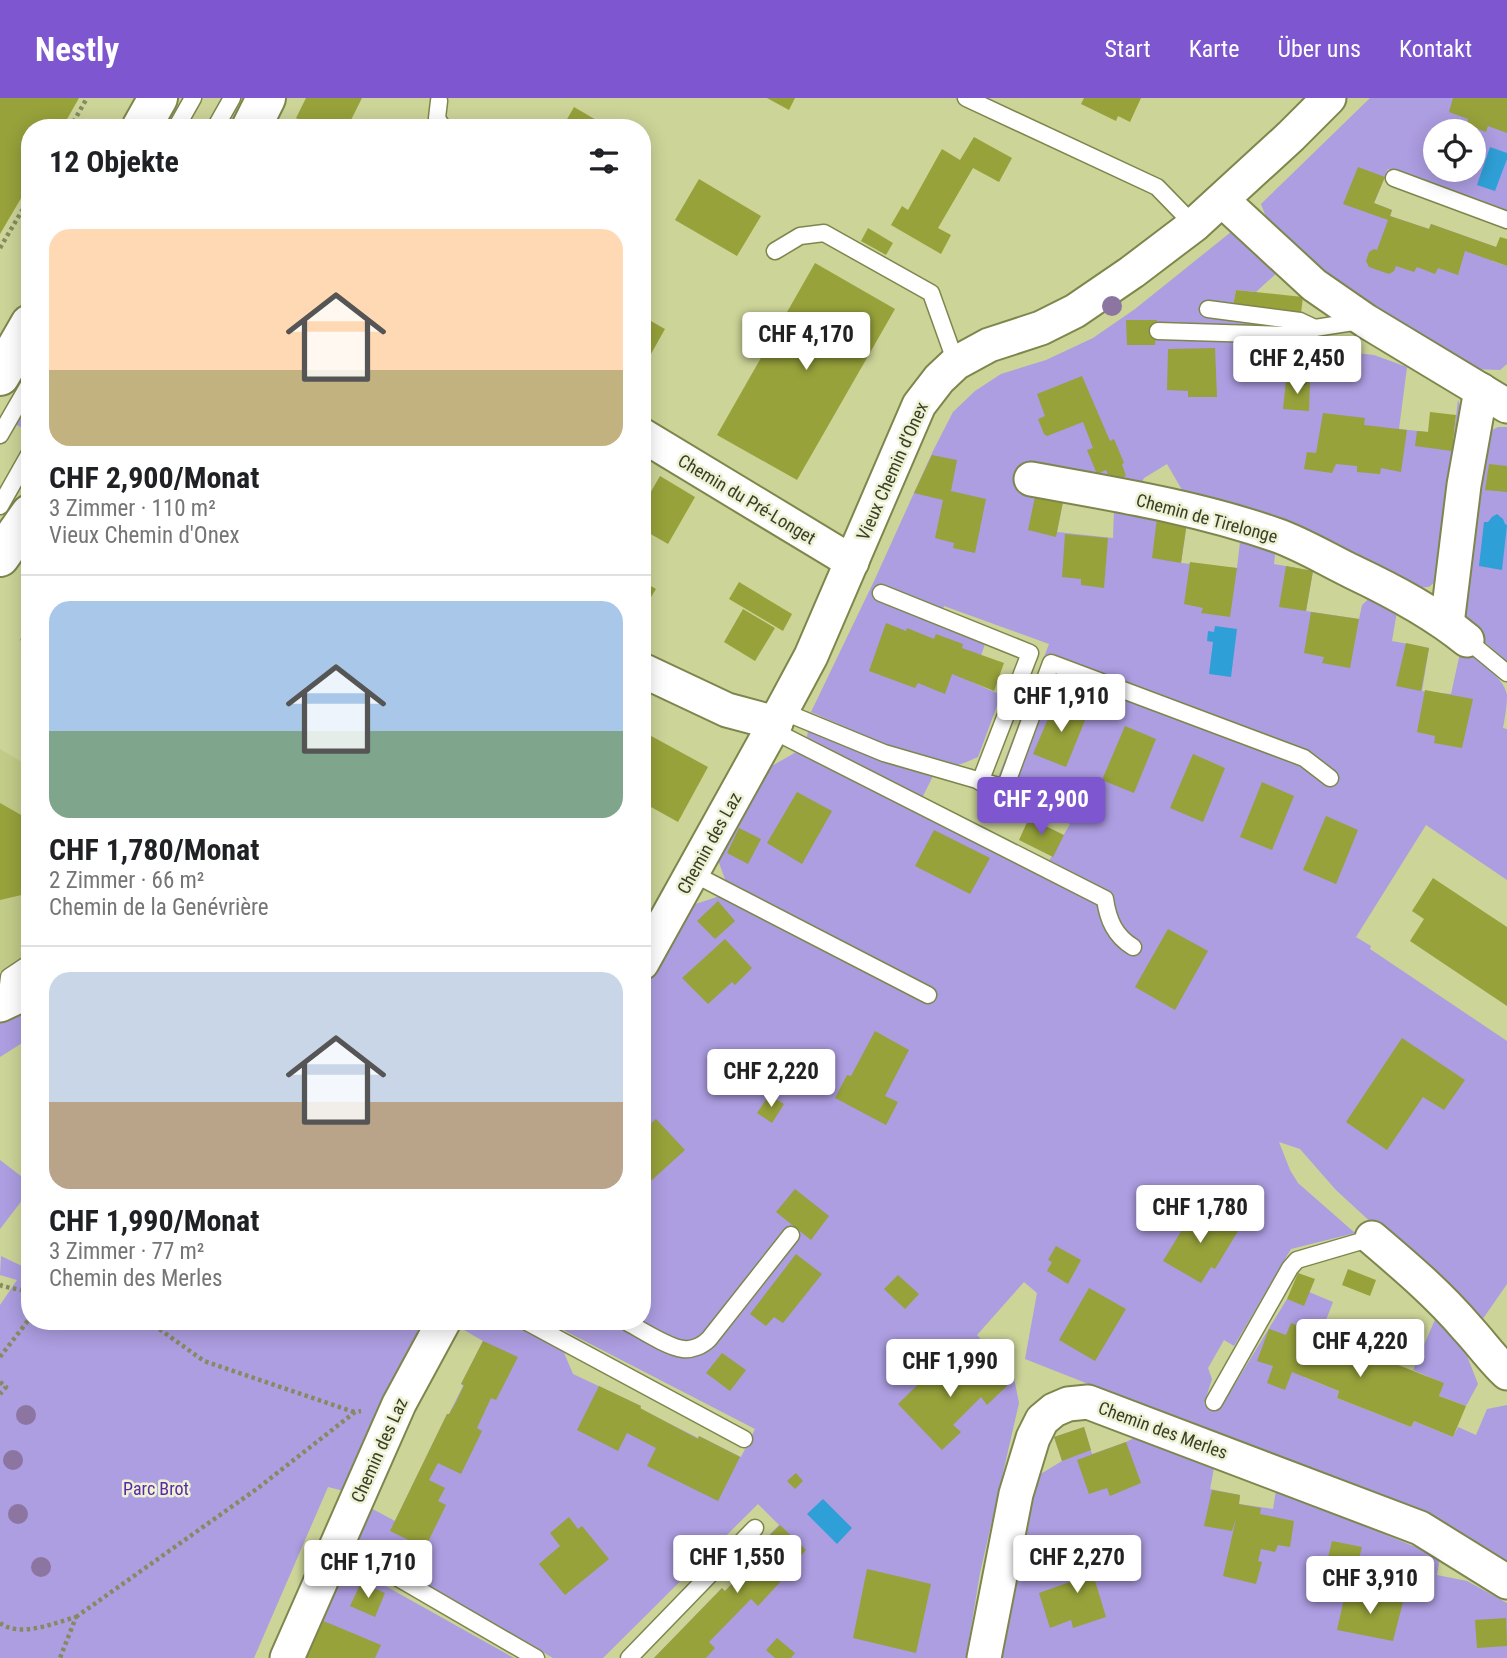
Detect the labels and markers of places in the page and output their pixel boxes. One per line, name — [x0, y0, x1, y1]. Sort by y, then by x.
pin: CHF 4,170 — [726, 313, 886, 372]
pin: CHF 2,450 — [1217, 336, 1377, 396]
pin: CHF 1,910 — [981, 674, 1141, 734]
pin: CHF 2,900 — [961, 778, 1121, 837]
pin: CHF 2,220 — [691, 1049, 851, 1109]
pin: CHF 1,780 — [1120, 1186, 1280, 1245]
pin: CHF 4,220 — [1280, 1320, 1440, 1379]
pin: CHF 1,990 — [870, 1340, 1030, 1399]
pin: CHF 1,550 — [657, 1536, 817, 1595]
pin: CHF 2,270 — [997, 1536, 1157, 1595]
pin: CHF 1,710 — [288, 1540, 448, 1600]
pin: CHF 3,910 — [1290, 1556, 1450, 1616]

